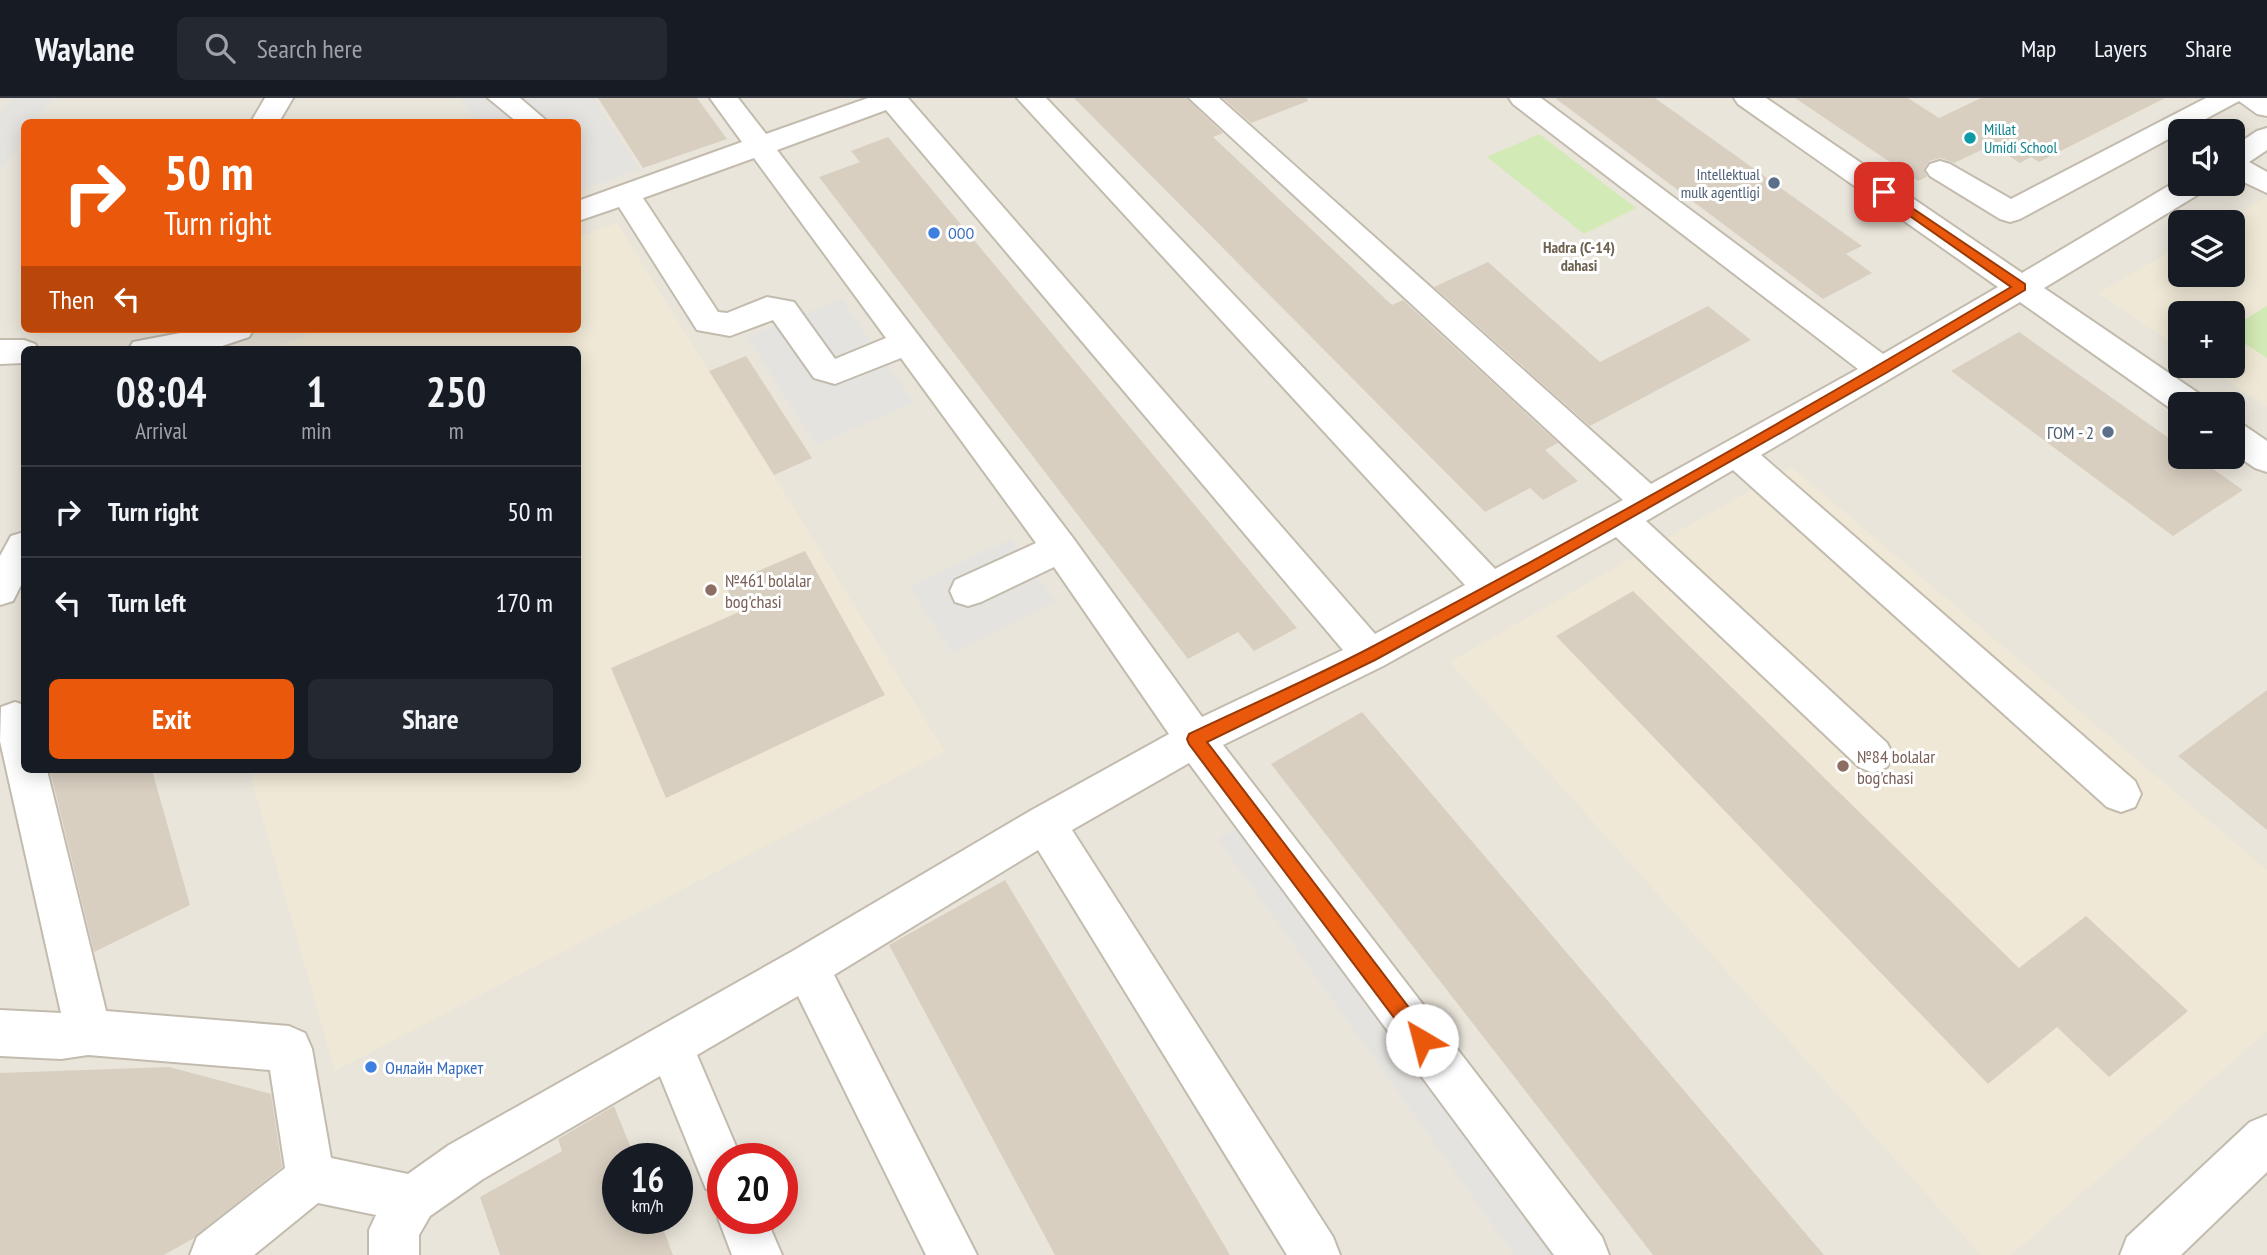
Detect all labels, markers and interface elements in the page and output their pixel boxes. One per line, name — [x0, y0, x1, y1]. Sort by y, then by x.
search box — [177, 17, 667, 80]
text: Waylane — [35, 27, 135, 70]
icon: search — [201, 29, 239, 67]
text: Search here — [257, 32, 362, 65]
text: Map — [2021, 33, 2056, 64]
text: Layers — [2094, 33, 2147, 64]
text: Share — [2185, 33, 2232, 64]
place label: Millat Umidi School — [1984, 119, 2057, 157]
map controls — [2168, 119, 2245, 469]
button: sound — [2168, 119, 2245, 196]
marker: Millat Umidi School — [1962, 130, 1978, 146]
text: 50 m — [164, 140, 253, 204]
icon: right — [49, 147, 140, 238]
pin — [1854, 162, 1914, 222]
place label: Intellektual mulk agentligi — [1681, 164, 1760, 202]
icon: arrive — [1865, 173, 1903, 211]
marker: Intellektual mulk agentligi — [1766, 175, 1782, 191]
text: Turn right — [164, 202, 272, 244]
button: layers — [2168, 210, 2245, 287]
place label: ООО — [948, 223, 975, 243]
marker: ООО — [926, 225, 942, 241]
district label: Hadra (C-14) dahasi — [1543, 237, 1615, 275]
icon: left — [108, 280, 146, 318]
text: Then — [49, 283, 94, 316]
button: + — [2168, 301, 2245, 378]
text: 08:04 — [116, 364, 207, 419]
text: 1 — [306, 364, 326, 419]
text: 250 — [426, 364, 486, 419]
button: − — [2168, 392, 2245, 469]
text: Arrival — [135, 416, 187, 445]
text: min — [301, 416, 331, 445]
text: m — [449, 416, 464, 445]
place label: ГОМ - 2 — [2047, 421, 2094, 444]
marker: ГОМ - 2 — [2100, 424, 2116, 440]
icon: right — [49, 493, 87, 531]
text: Turn right — [108, 495, 199, 528]
text: 50 m — [507, 495, 553, 528]
place label: №461 bolalar bog'chasi — [725, 569, 811, 613]
marker: №461 bolalar bog'chasi — [703, 582, 719, 598]
icon: left — [49, 584, 87, 622]
text: Turn left — [108, 586, 186, 619]
text: 170 m — [495, 586, 553, 619]
button: Exit — [49, 679, 294, 759]
button: Share — [308, 679, 553, 759]
place label: №84 bolalar bog'chasi — [1857, 745, 1935, 789]
marker: №84 bolalar bog'chasi — [1835, 758, 1851, 774]
position arrow — [1385, 1003, 1459, 1077]
place label: Онлайн Маркет — [385, 1056, 484, 1079]
marker: Онлайн Маркет — [363, 1059, 379, 1075]
speed limit sign: 20 — [707, 1143, 798, 1234]
text: 16 — [631, 1156, 664, 1202]
text: km/h — [632, 1194, 663, 1217]

